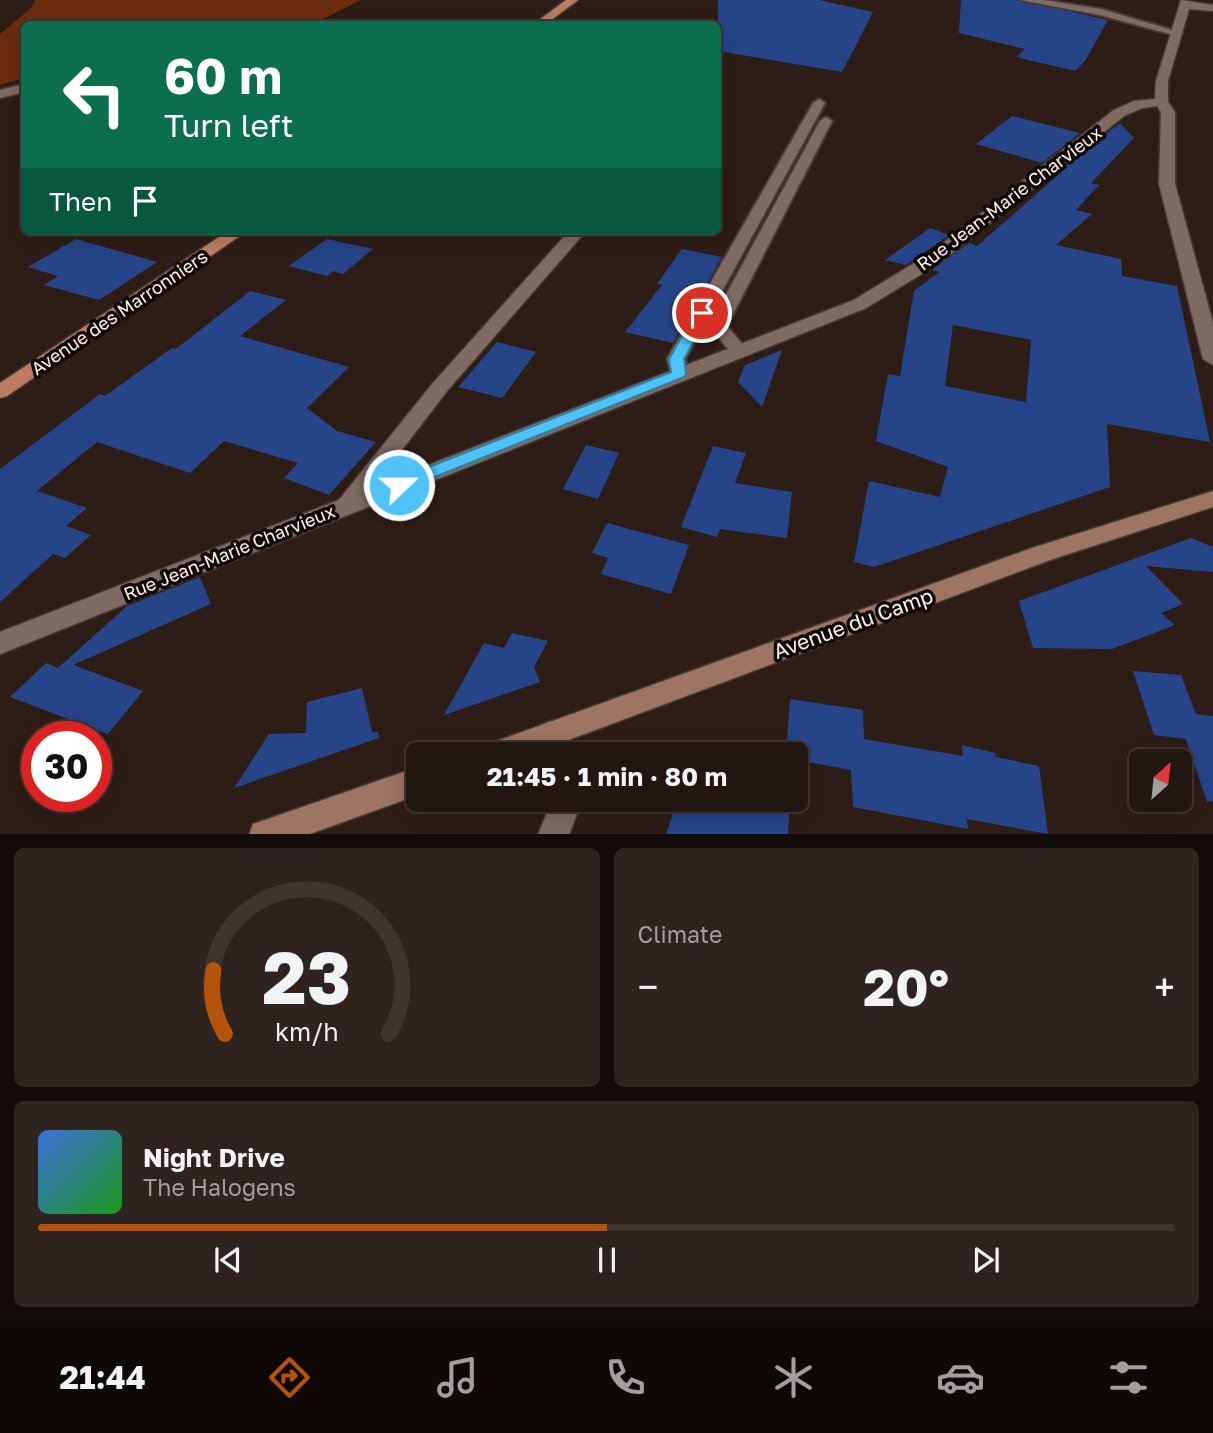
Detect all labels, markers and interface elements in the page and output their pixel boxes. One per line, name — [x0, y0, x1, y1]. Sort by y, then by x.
text: 60 m — [164, 46, 282, 105]
icon: left — [49, 49, 140, 140]
text: Turn left — [164, 106, 293, 144]
street label: Rue Jean-Marie Charvieux — [912, 121, 1106, 275]
icon: arrive — [126, 182, 164, 220]
text: Then — [49, 186, 112, 217]
street label: Avenue des Marronniers — [27, 245, 211, 379]
pin — [672, 283, 732, 343]
icon: arrive — [683, 294, 721, 332]
position arrow — [362, 448, 436, 522]
street label: Rue Jean-Marie Charvieux — [120, 499, 338, 604]
street label: Avenue du Camp — [770, 582, 936, 664]
speed limit sign: 30 — [21, 721, 112, 812]
north arrow — [1129, 749, 1192, 812]
map controls — [1129, 749, 1192, 812]
text: 21:45 · 1 min · 80 m — [487, 761, 727, 792]
text: Climate — [638, 920, 722, 948]
text: 23 — [262, 933, 351, 1020]
text: 20° — [863, 955, 949, 1017]
text: − — [638, 964, 658, 1009]
text: + — [1154, 964, 1175, 1009]
text: km/h — [275, 1015, 339, 1046]
text: Night Drive — [143, 1142, 285, 1173]
text: The Halogens — [143, 1173, 296, 1201]
icon: previous — [209, 1241, 247, 1279]
icon: pause — [588, 1241, 626, 1279]
icon: next — [967, 1241, 1005, 1279]
icon: directions — [265, 1353, 314, 1402]
icon: music — [433, 1353, 482, 1402]
icon: phone — [601, 1353, 650, 1402]
icon: climate — [769, 1353, 818, 1402]
icon: car — [936, 1353, 985, 1402]
icon: filters — [1104, 1353, 1153, 1402]
text: 21:44 — [59, 1358, 146, 1396]

